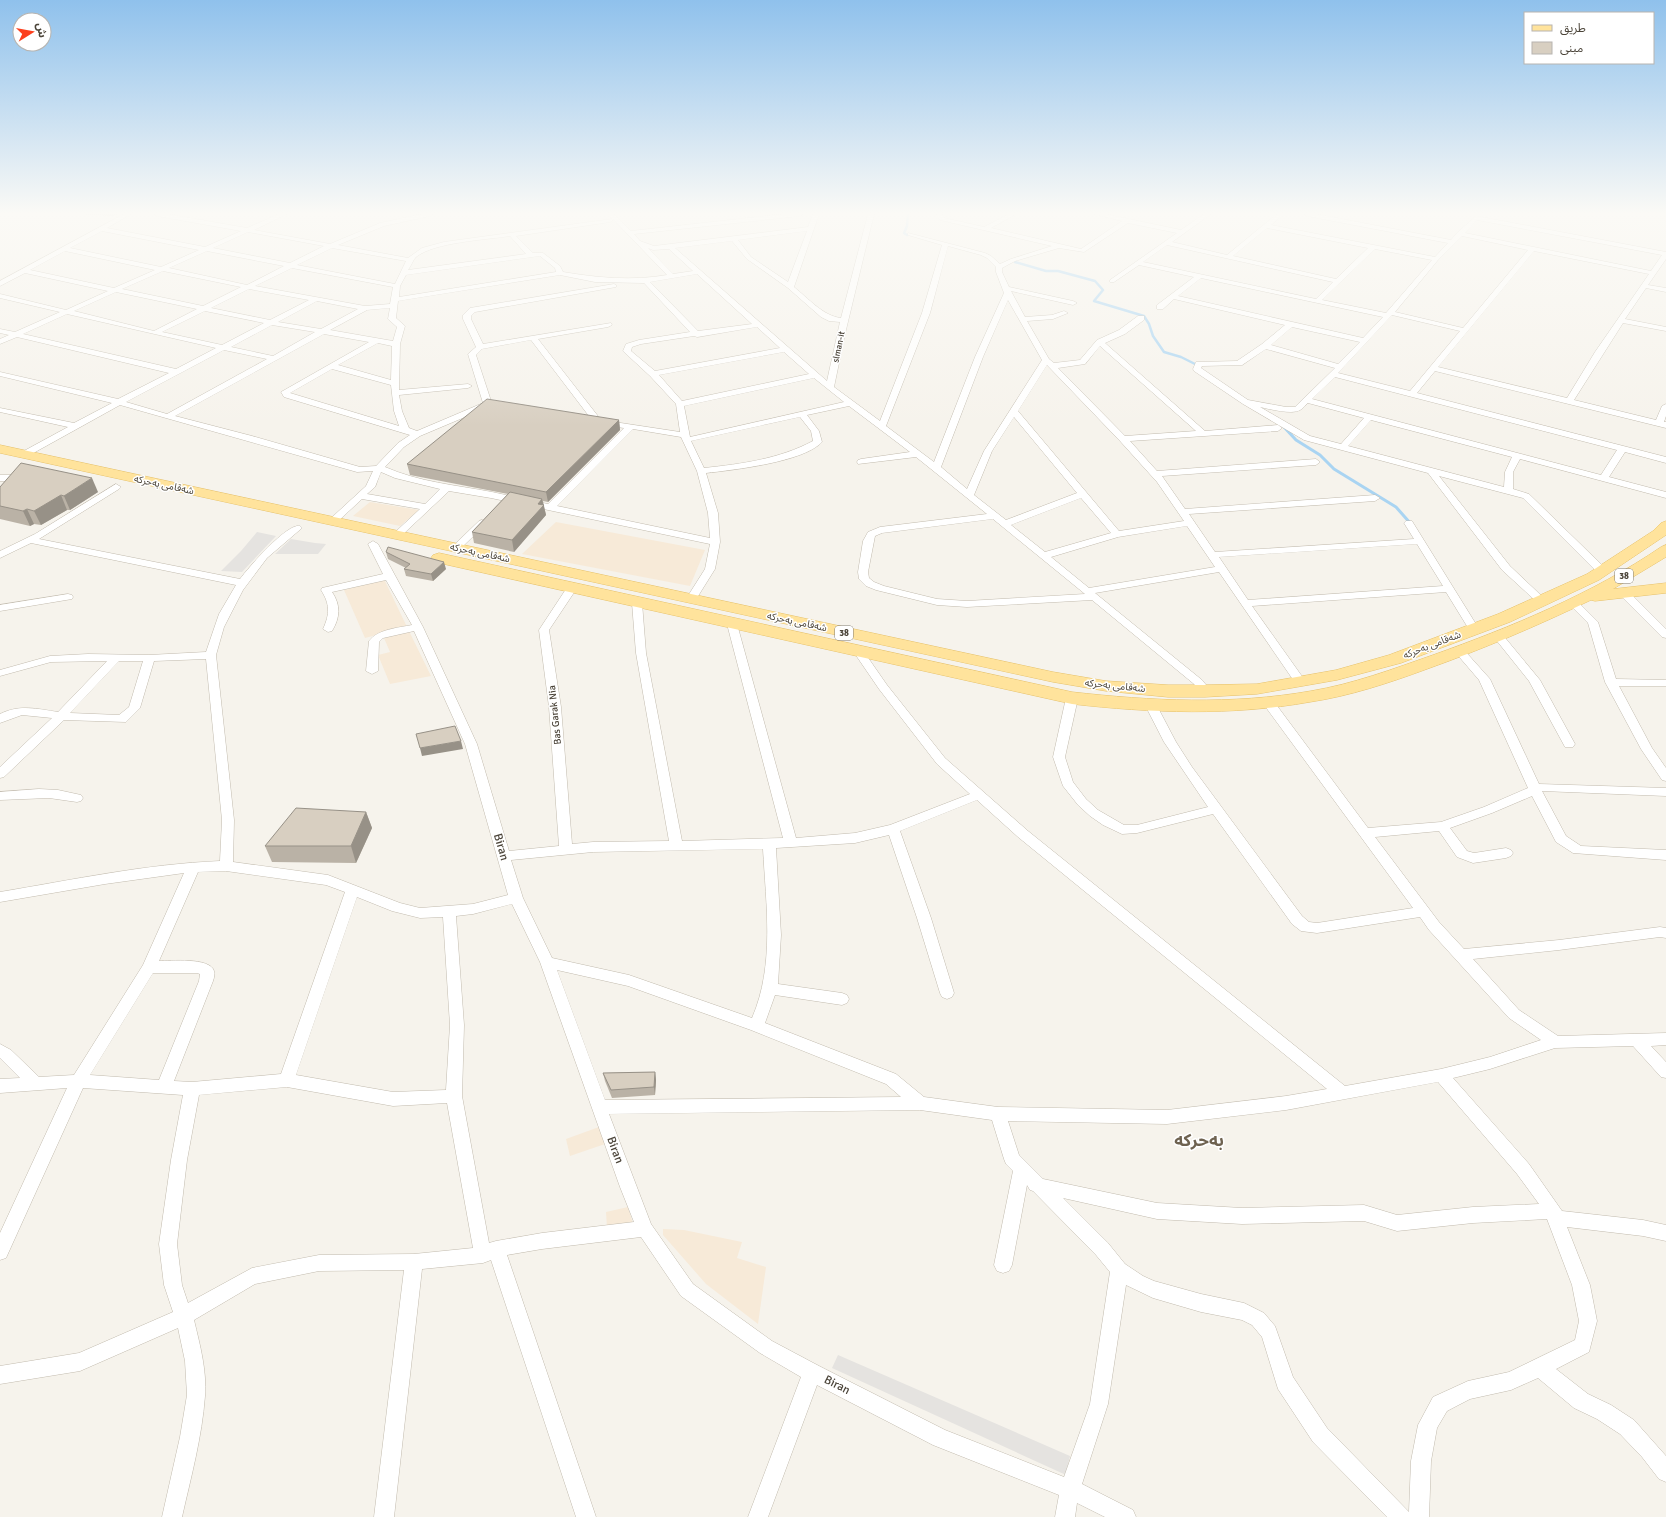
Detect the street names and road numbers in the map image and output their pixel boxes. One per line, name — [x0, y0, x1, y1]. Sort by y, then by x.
street label: slman-it — [830, 330, 848, 364]
street label: شەقامی بەحرکە — [133, 473, 195, 497]
street label: شەقامی بەحرکە — [449, 541, 511, 565]
road number: 38 — [1615, 569, 1633, 583]
street label: شەقامی بەحرکە — [766, 610, 828, 634]
road number: 38 — [835, 626, 853, 640]
street label: شەقامی بەحرکە — [1401, 628, 1463, 662]
street label: شەقامی بەحرکە — [1084, 677, 1146, 695]
street label: Bas Garak Nia — [546, 685, 564, 745]
street label: Biran — [490, 832, 512, 862]
street label: Biran — [603, 1135, 627, 1165]
street label: Biran — [821, 1372, 853, 1398]

